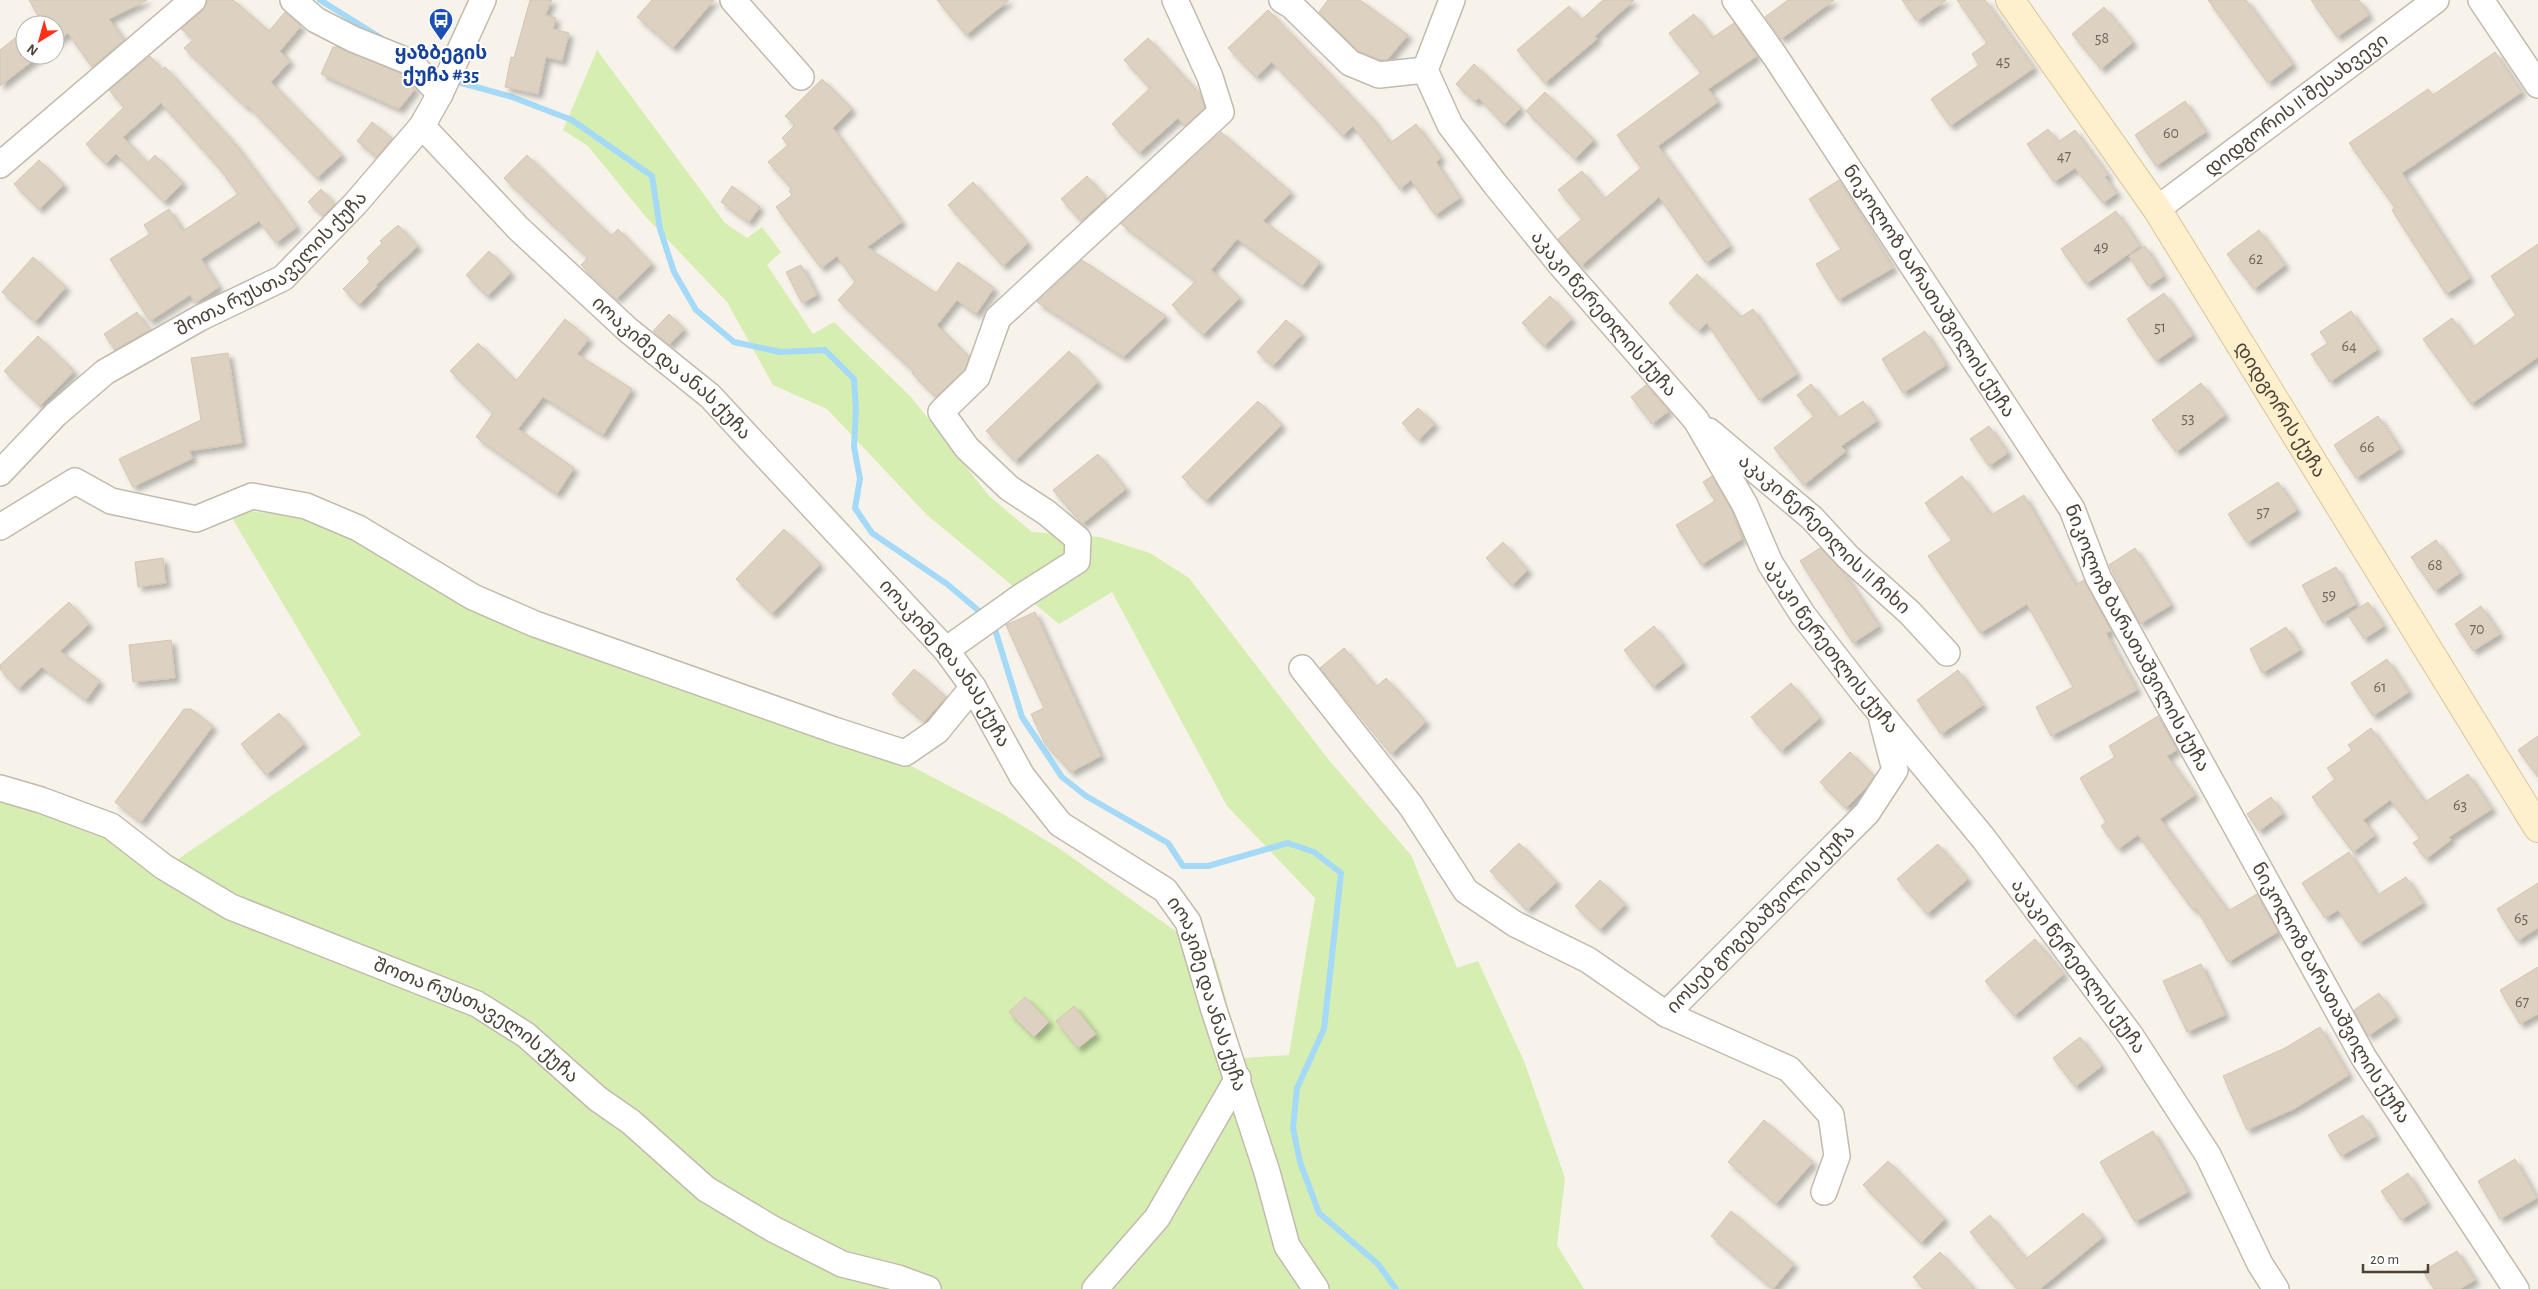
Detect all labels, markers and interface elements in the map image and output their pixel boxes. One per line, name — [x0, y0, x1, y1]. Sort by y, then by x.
bus stop icon: ყაზბეგის ქუჩა #35 — [428, 7, 454, 41]
north arrow — [15, 15, 65, 65]
house number: 58 — [2095, 30, 2109, 46]
street label: დიდგორის II შესახვევი — [2201, 30, 2391, 181]
text: N — [25, 41, 41, 58]
place label: ყაზბეგის ქუჩა #35 — [395, 44, 487, 86]
house number: 45 — [1996, 53, 2010, 69]
house number: 60 — [2163, 125, 2179, 141]
house number: 47 — [2057, 148, 2072, 164]
street label: ნიკოლოზ ბარათაშვილის ქუჩა — [1840, 162, 2019, 421]
street label: შოთა რუსთაველის ქუჩა — [172, 188, 371, 339]
street label: აკაკი წერეთლის ქუჩა — [1527, 227, 1681, 400]
house number: 49 — [2093, 239, 2109, 255]
house number: 62 — [2249, 251, 2263, 267]
street label: იოაკიმე და ანას ქუჩა — [589, 293, 755, 443]
house number: 51 — [2154, 319, 2166, 335]
street label: დიდგორის ქუჩა — [2230, 338, 2329, 481]
house number: 64 — [2341, 338, 2357, 354]
house number: 53 — [2181, 410, 2195, 426]
house number: 66 — [2359, 439, 2375, 455]
street label: აკაკი წერეთლის II ჩიხი — [1735, 451, 1914, 618]
street label: ნიკოლოზ ბარათაშვილის ქუჩა — [2062, 502, 2213, 775]
house number: 57 — [2256, 504, 2270, 520]
street label: აკაკი წერეთლის ქუჩა — [1760, 555, 1902, 737]
house number: 68 — [2427, 557, 2443, 573]
street label: იოაკიმე და ანას ქუჩა — [876, 576, 1014, 750]
house number: 59 — [2322, 587, 2336, 603]
house number: 70 — [2469, 621, 2485, 637]
house number: 61 — [2373, 679, 2387, 695]
house number: 63 — [2453, 797, 2467, 813]
street label: იოსებ გოგებაშვილის ქუჩა — [1663, 822, 1858, 1017]
street label: ნიკოლოზ ბარათაშვილის ქუჩა — [2248, 859, 2414, 1127]
street label: აკაკი წერეთლის ქუჩა — [2008, 875, 2149, 1057]
street label: იოაკიმე და ანას ქუჩა — [1163, 893, 1249, 1094]
house number: 65 — [2514, 910, 2528, 926]
street label: შოთა რუსთაველის ქუჩა — [371, 955, 582, 1086]
house number: 67 — [2515, 994, 2529, 1010]
scale bar — [2363, 1242, 2428, 1274]
text: 20 m — [2370, 1252, 2399, 1267]

